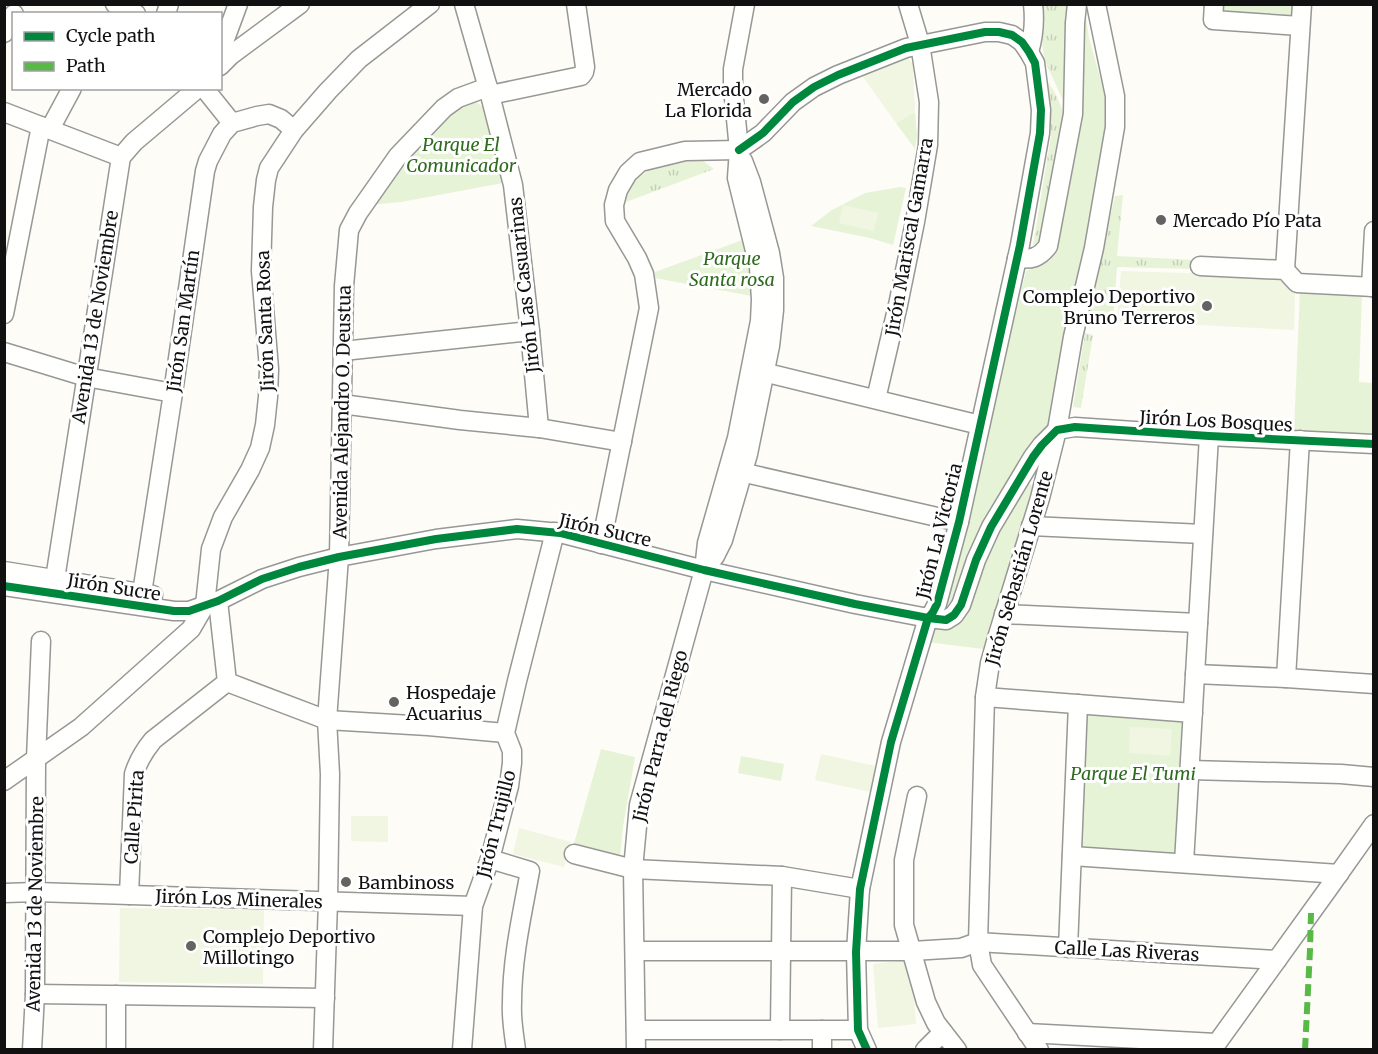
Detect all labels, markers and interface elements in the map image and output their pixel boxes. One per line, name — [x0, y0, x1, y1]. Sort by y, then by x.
legend — [12, 12, 222, 90]
text: Cycle path — [66, 24, 156, 47]
text: Path — [66, 54, 106, 77]
place label: Mercado La Florida — [665, 78, 752, 122]
marker: Mercado La Florida — [757, 92, 771, 106]
park label: Parque El Comunicador — [406, 133, 517, 177]
street label: Jirón Mariscal Gamarra — [880, 136, 938, 339]
street label: Jirón Las Casuarinas — [503, 196, 545, 375]
street label: Avenida 13 de Noviembre — [67, 209, 123, 426]
place label: Mercado Pío Pata — [1173, 209, 1322, 232]
marker: Mercado Pío Pata — [1154, 213, 1168, 227]
park label: Parque Santa rosa — [689, 247, 775, 291]
street label: Jirón San Martín — [161, 248, 204, 395]
street label: Jirón Santa Rosa — [251, 250, 279, 393]
street label: Avenida Alejandro O. Deustua — [328, 284, 356, 540]
place label: Complejo Deportivo Bruno Terreros — [1023, 285, 1195, 329]
marker: Complejo Deportivo Bruno Terreros — [1200, 299, 1214, 313]
street label: Jirón Los Bosques — [1138, 405, 1293, 437]
street label: Jirón La Victoria — [911, 460, 967, 602]
street label: Jirón Sebastián Lorente — [980, 468, 1058, 669]
street label: Jirón Sucre — [556, 508, 653, 552]
street label: Jirón Sucre — [65, 568, 162, 606]
street label: Jirón Parra del Riego — [627, 648, 693, 825]
place label: Hospedaje Acuarius — [405, 681, 496, 725]
marker: Hospedaje Acuarius — [387, 695, 401, 709]
park label: Parque El Tumi — [1070, 762, 1196, 785]
street label: Jirón Trujillo — [471, 768, 521, 881]
street label: Calle Pirita — [119, 769, 149, 865]
street label: Avenida 13 de Noviembre — [22, 796, 48, 1013]
place label: Bambinoss — [358, 871, 455, 894]
marker: Bambinoss — [339, 875, 353, 889]
street label: Jirón Los Minerales — [154, 885, 323, 913]
place label: Complejo Deportivo Millotingo — [203, 925, 375, 969]
street label: Calle Las Riveras — [1054, 936, 1200, 966]
marker: Complejo Deportivo Millotingo — [184, 939, 198, 953]

